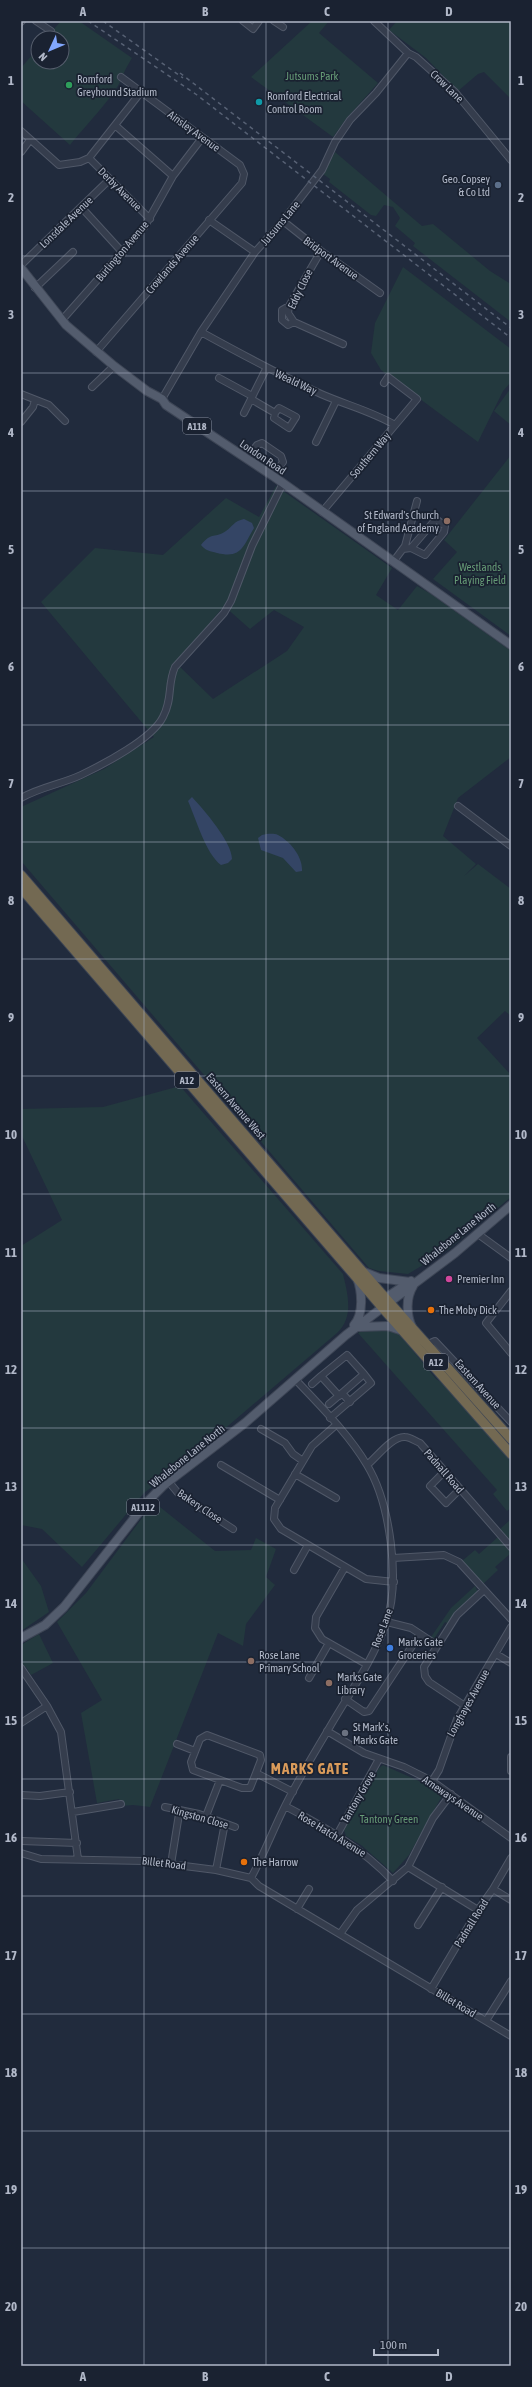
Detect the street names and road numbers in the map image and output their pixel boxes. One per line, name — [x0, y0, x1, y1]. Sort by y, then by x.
street label: Crow Lane — [428, 67, 466, 105]
street label: Ainsley Avenue — [166, 108, 222, 154]
street label: Derby Avenue — [96, 165, 144, 213]
street label: Lonsdale Avenue — [37, 194, 95, 250]
street label: Jutsums Lane — [258, 198, 302, 248]
street label: Burlington Avenue — [93, 218, 151, 284]
street label: Crowlands Avenue — [143, 232, 201, 296]
street label: Bridport Avenue — [301, 234, 361, 282]
street label: Eddy Close — [285, 267, 315, 311]
street label: Weald Way — [273, 367, 319, 397]
road number: A118 — [183, 418, 211, 434]
street label: Southern Way — [347, 429, 393, 480]
street label: London Road — [238, 437, 288, 477]
street label: Eastern Avenue West — [204, 1071, 268, 1141]
road number: A12 — [175, 1072, 199, 1088]
street label: Whalebone Lane North — [418, 1200, 498, 1268]
road number: A12 — [424, 1354, 448, 1370]
street label: Eastern Avenue — [453, 1357, 503, 1411]
street label: Whalebone Lane North — [147, 1422, 227, 1490]
street label: Padnall Road — [422, 1447, 466, 1495]
street label: Bakery Close — [175, 1487, 225, 1525]
road number: A1112 — [127, 1499, 159, 1515]
street label: Rose Lane — [369, 1607, 395, 1649]
street label: Longhayes Avenue — [445, 1667, 491, 1739]
street label: Tantony Grove — [338, 1769, 378, 1825]
street label: Arneways Avenue — [420, 1773, 486, 1823]
street label: Kingston Close — [170, 1803, 230, 1831]
street label: Rose Hatch Avenue — [296, 1809, 368, 1859]
street label: Billet Road — [141, 1854, 187, 1872]
street label: Padnall Road — [452, 1897, 490, 1949]
street label: Billet Road — [434, 1986, 478, 2020]

